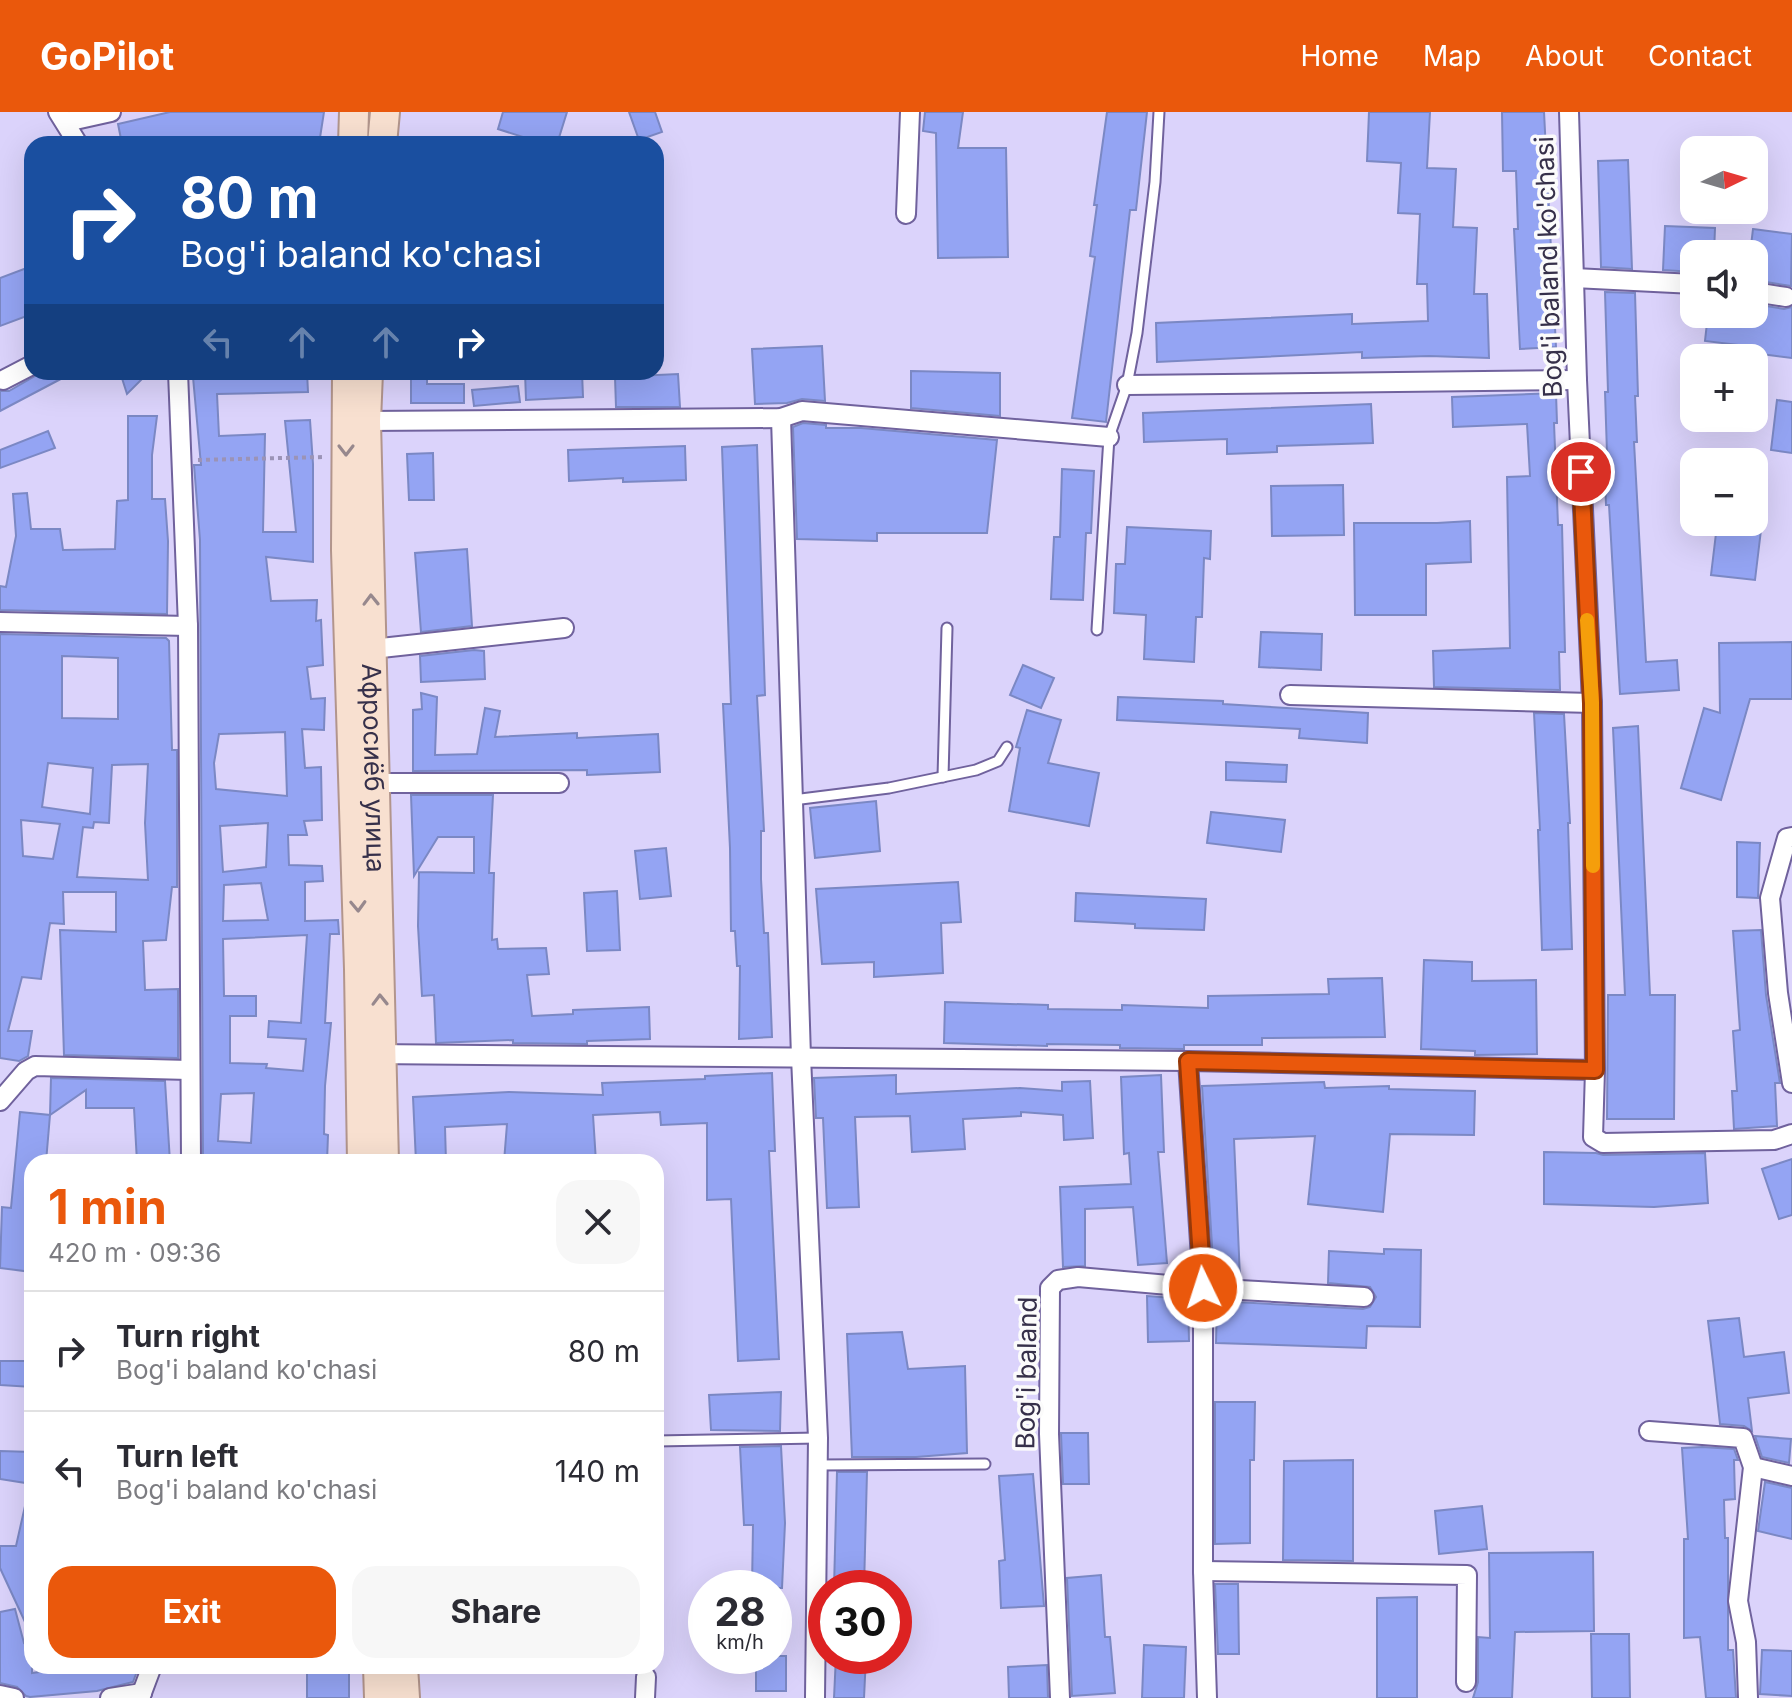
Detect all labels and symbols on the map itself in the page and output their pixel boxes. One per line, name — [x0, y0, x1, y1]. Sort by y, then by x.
street label: Bog'i baland ko'chasi — [1528, 136, 1568, 398]
north arrow — [1680, 136, 1768, 224]
pin — [1547, 438, 1615, 506]
one-way arrow — [337, 444, 355, 457]
one-way arrow — [362, 593, 379, 606]
street label: Афросиёб улица — [356, 663, 392, 873]
one-way arrow — [349, 900, 366, 913]
one-way arrow — [371, 993, 389, 1006]
position arrow — [1161, 1246, 1245, 1330]
street label: Bog'i baland — [1009, 1296, 1043, 1450]
speed limit sign: 30 — [808, 1570, 912, 1674]

